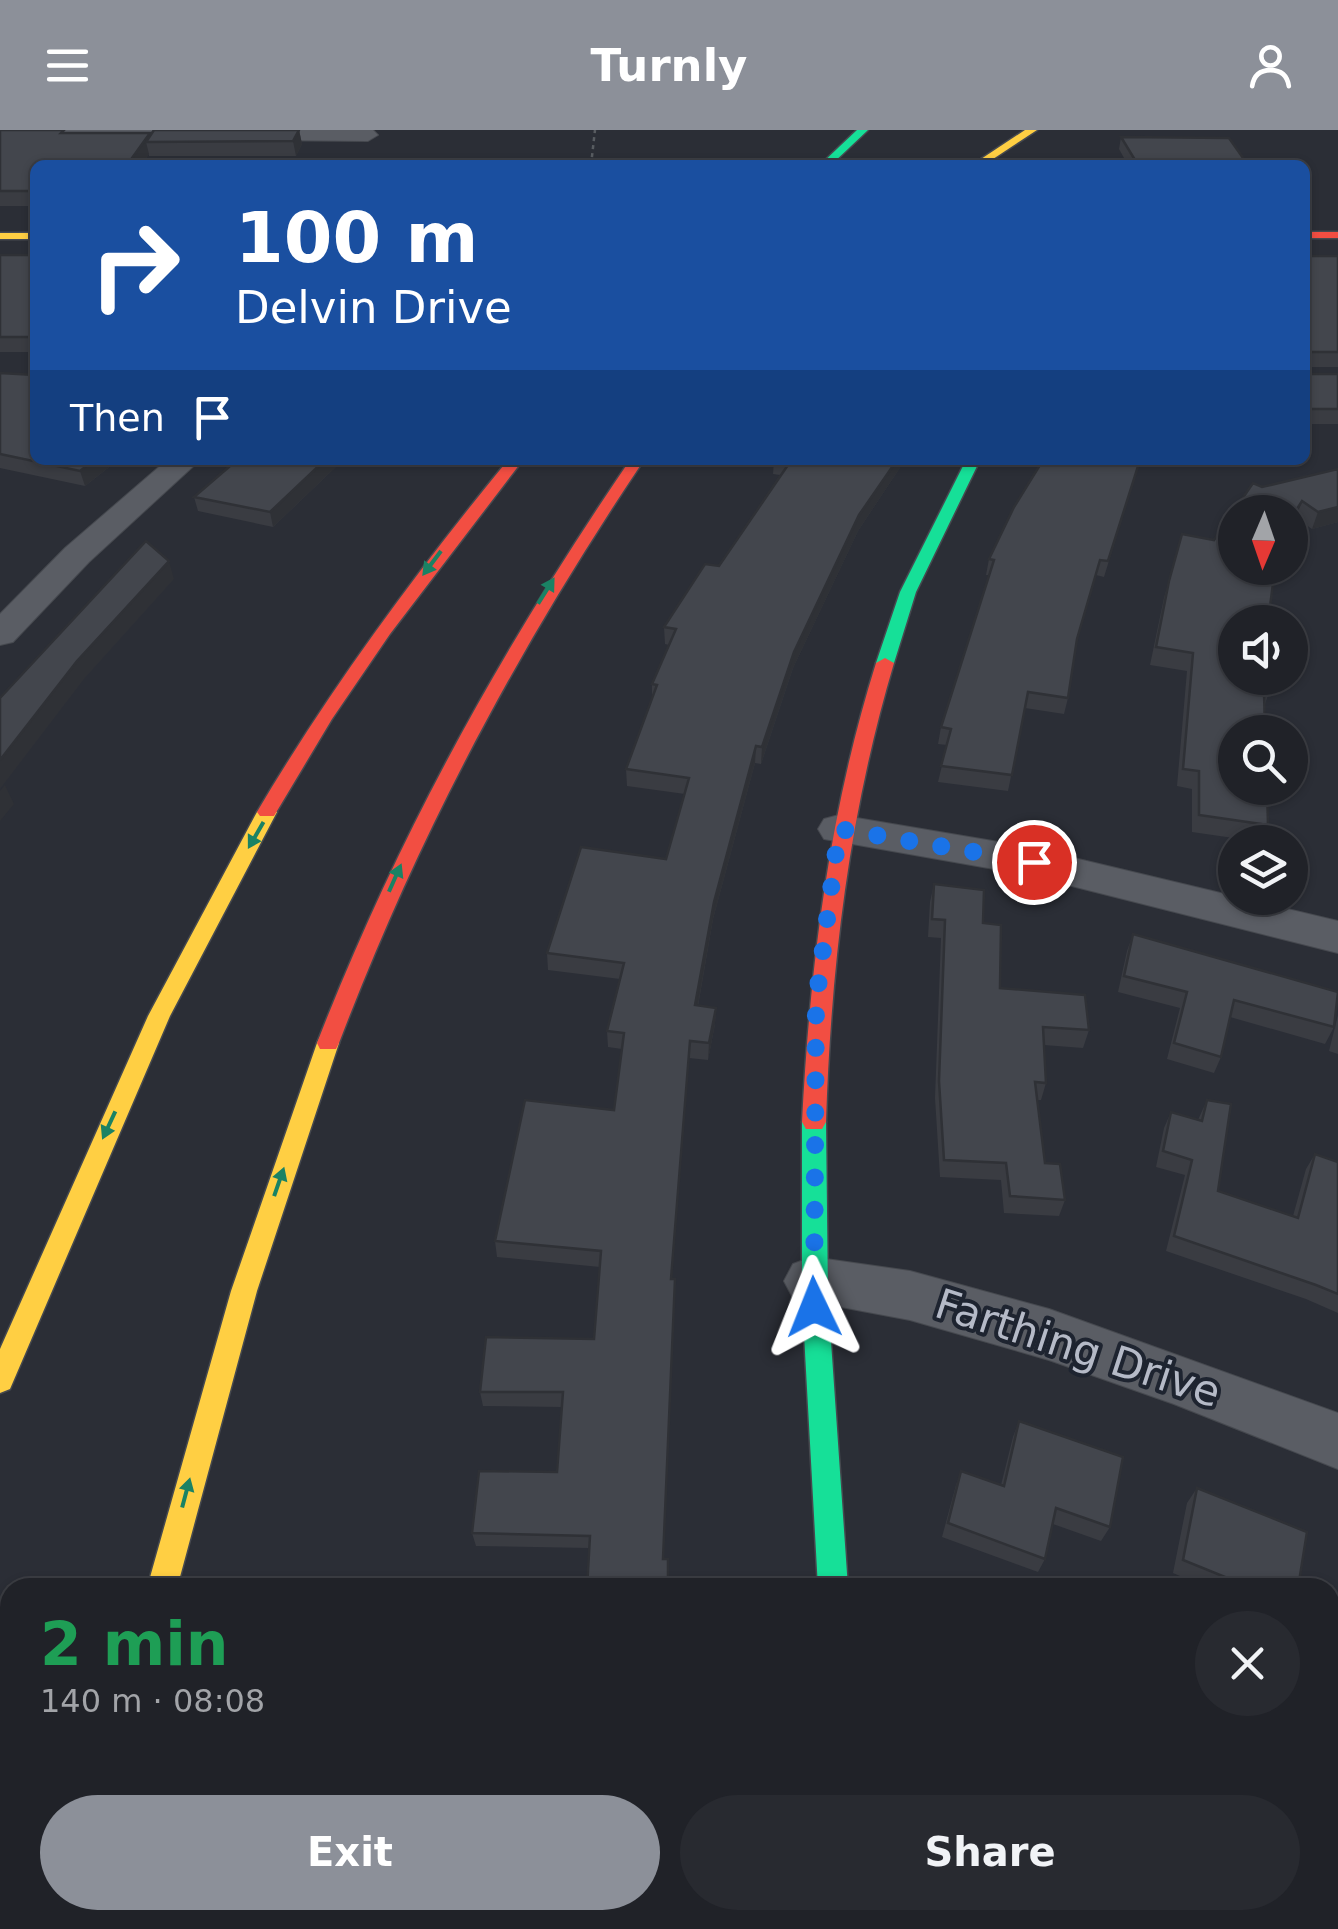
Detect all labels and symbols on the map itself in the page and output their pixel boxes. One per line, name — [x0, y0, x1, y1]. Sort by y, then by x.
north arrow — [1218, 495, 1308, 585]
one-way arrow — [423, 550, 443, 576]
one-way arrow — [537, 577, 554, 605]
pin — [992, 820, 1077, 905]
one-way arrow — [247, 821, 265, 849]
one-way arrow — [387, 863, 403, 893]
one-way arrow — [101, 1111, 118, 1140]
one-way arrow — [273, 1166, 288, 1196]
position arrow — [762, 1255, 866, 1359]
street label: Farthing Drive — [929, 1279, 1227, 1417]
one-way arrow — [179, 1477, 195, 1508]

